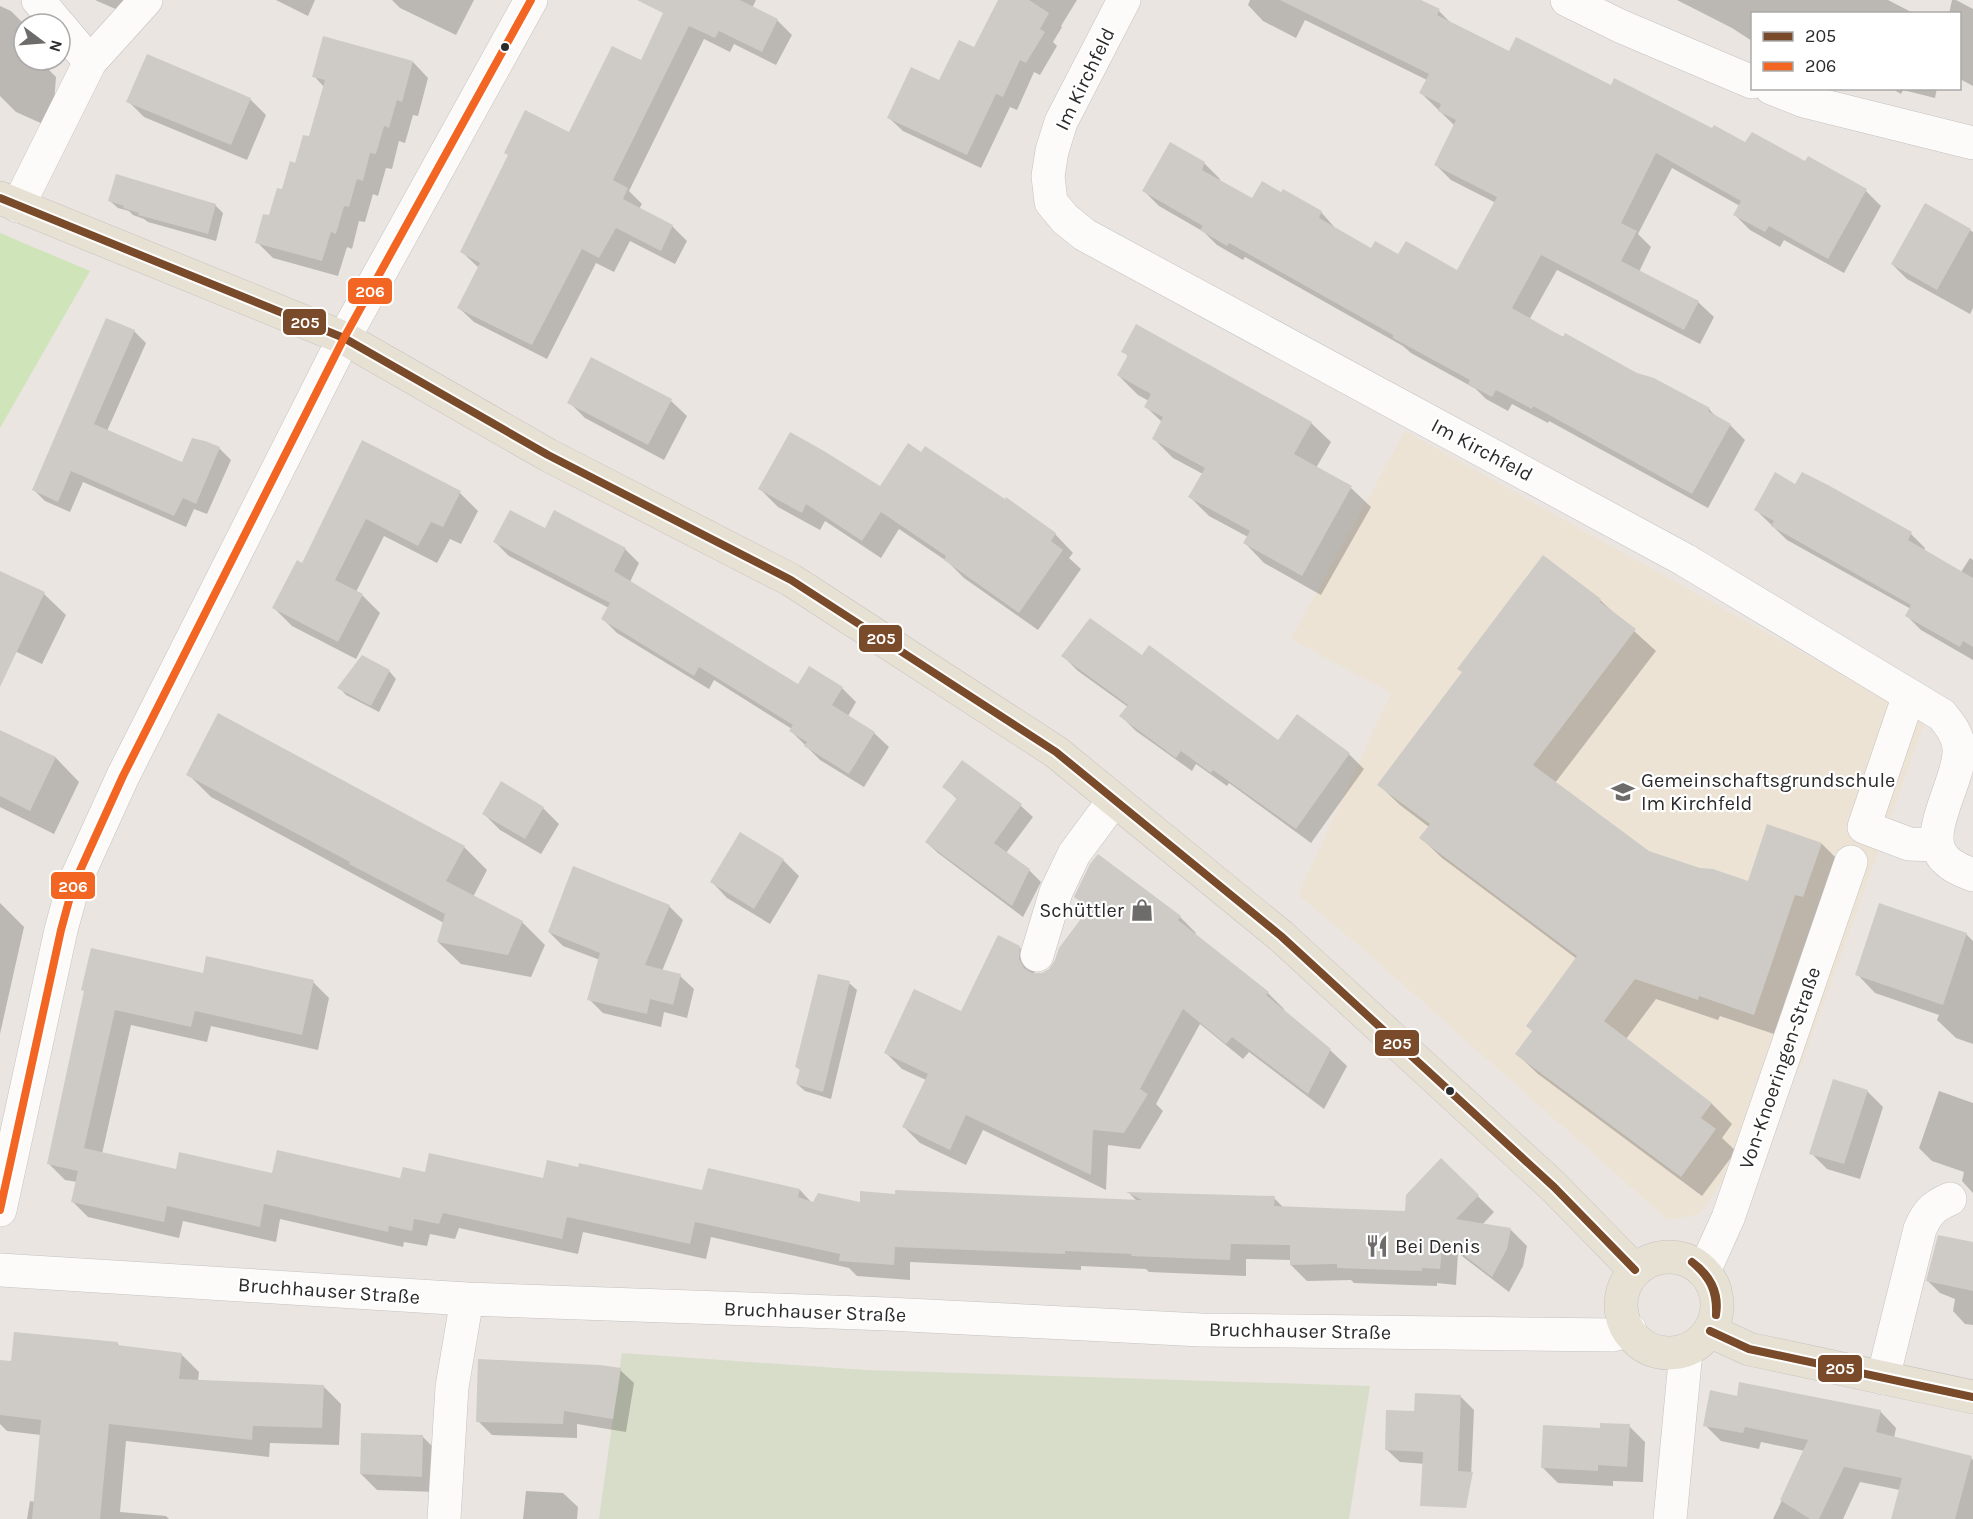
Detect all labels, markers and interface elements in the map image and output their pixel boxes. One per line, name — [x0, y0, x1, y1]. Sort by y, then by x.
north arrow — [12, 12, 72, 72]
legend — [1751, 12, 1961, 90]
street label: Im Kirchfeld — [1050, 24, 1120, 134]
text: 205 — [1805, 25, 1836, 47]
text: N — [45, 38, 67, 54]
unlabelled marker — [499, 41, 511, 53]
text: 206 — [1805, 55, 1836, 77]
line badge: 206 — [347, 277, 393, 305]
text: 206 — [355, 282, 385, 301]
line badge: 205 — [282, 308, 327, 336]
text: 205 — [290, 313, 320, 332]
street label: Im Kirchfeld — [1427, 414, 1537, 486]
line badge: 205 — [858, 624, 903, 653]
text: 205 — [866, 629, 896, 648]
place label: Gemeinschaftsgrundschule Im Kirchfeld — [1641, 769, 1895, 815]
school or university icon: Gemeinschaftsgrundschule Im Kirchfeld — [1610, 779, 1636, 805]
line badge: 206 — [50, 871, 96, 900]
text: 206 — [58, 877, 88, 896]
shop icon: Schüttler — [1129, 897, 1155, 923]
place label: Schüttler — [1039, 899, 1125, 922]
street label: Von-Knoeringen-Straße — [1735, 964, 1825, 1172]
line badge: 205 — [1374, 1029, 1420, 1057]
text: 205 — [1382, 1034, 1412, 1053]
unlabelled marker — [1444, 1085, 1456, 1097]
restaurant icon: Bei Denis — [1364, 1233, 1390, 1259]
place label: Bei Denis — [1395, 1235, 1480, 1258]
street label: Bruchhauser Straße — [237, 1273, 421, 1309]
street label: Bruchhauser Straße — [723, 1297, 907, 1327]
street label: Bruchhauser Straße — [1209, 1318, 1391, 1344]
line badge: 205 — [1817, 1354, 1863, 1383]
text: 205 — [1825, 1359, 1855, 1378]

